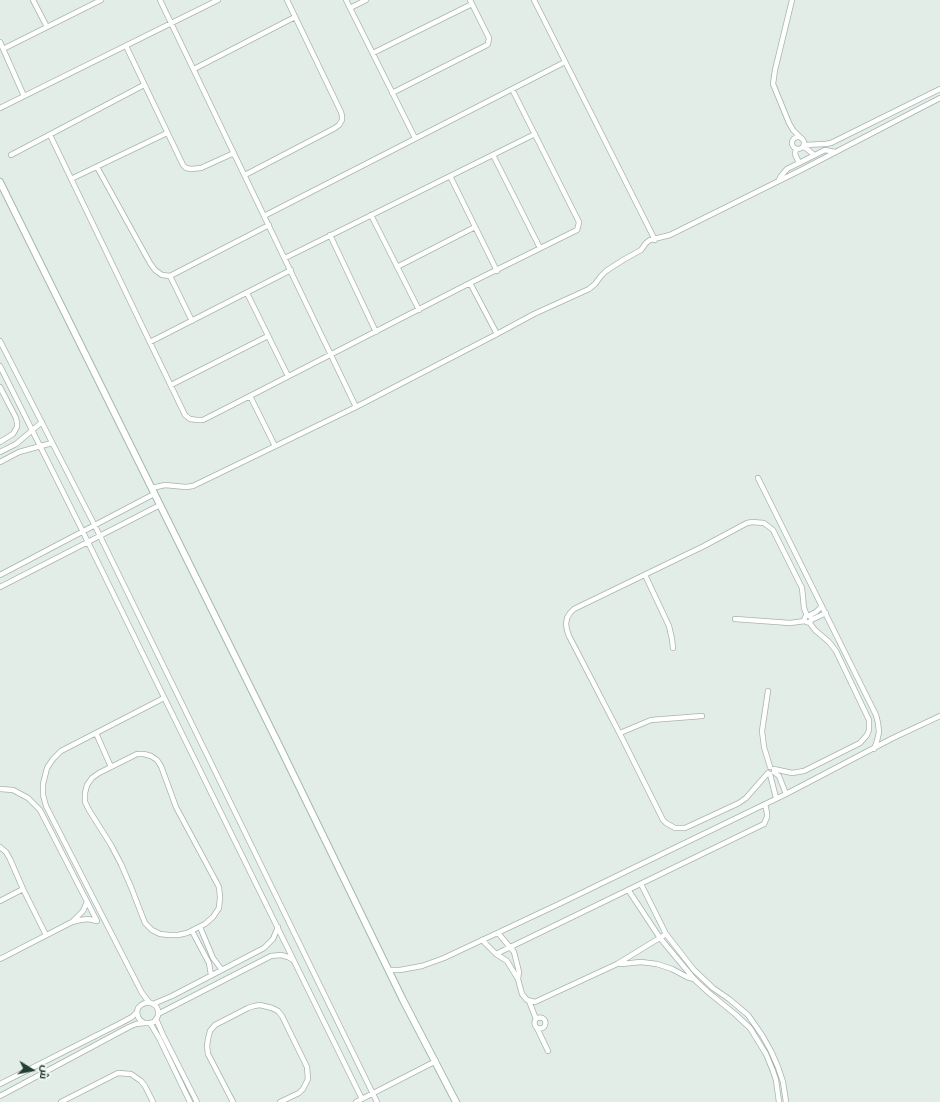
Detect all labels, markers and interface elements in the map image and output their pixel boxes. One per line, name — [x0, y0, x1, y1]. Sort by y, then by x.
north arrow — [12, 1050, 52, 1090]
text: ش — [37, 1064, 52, 1080]

